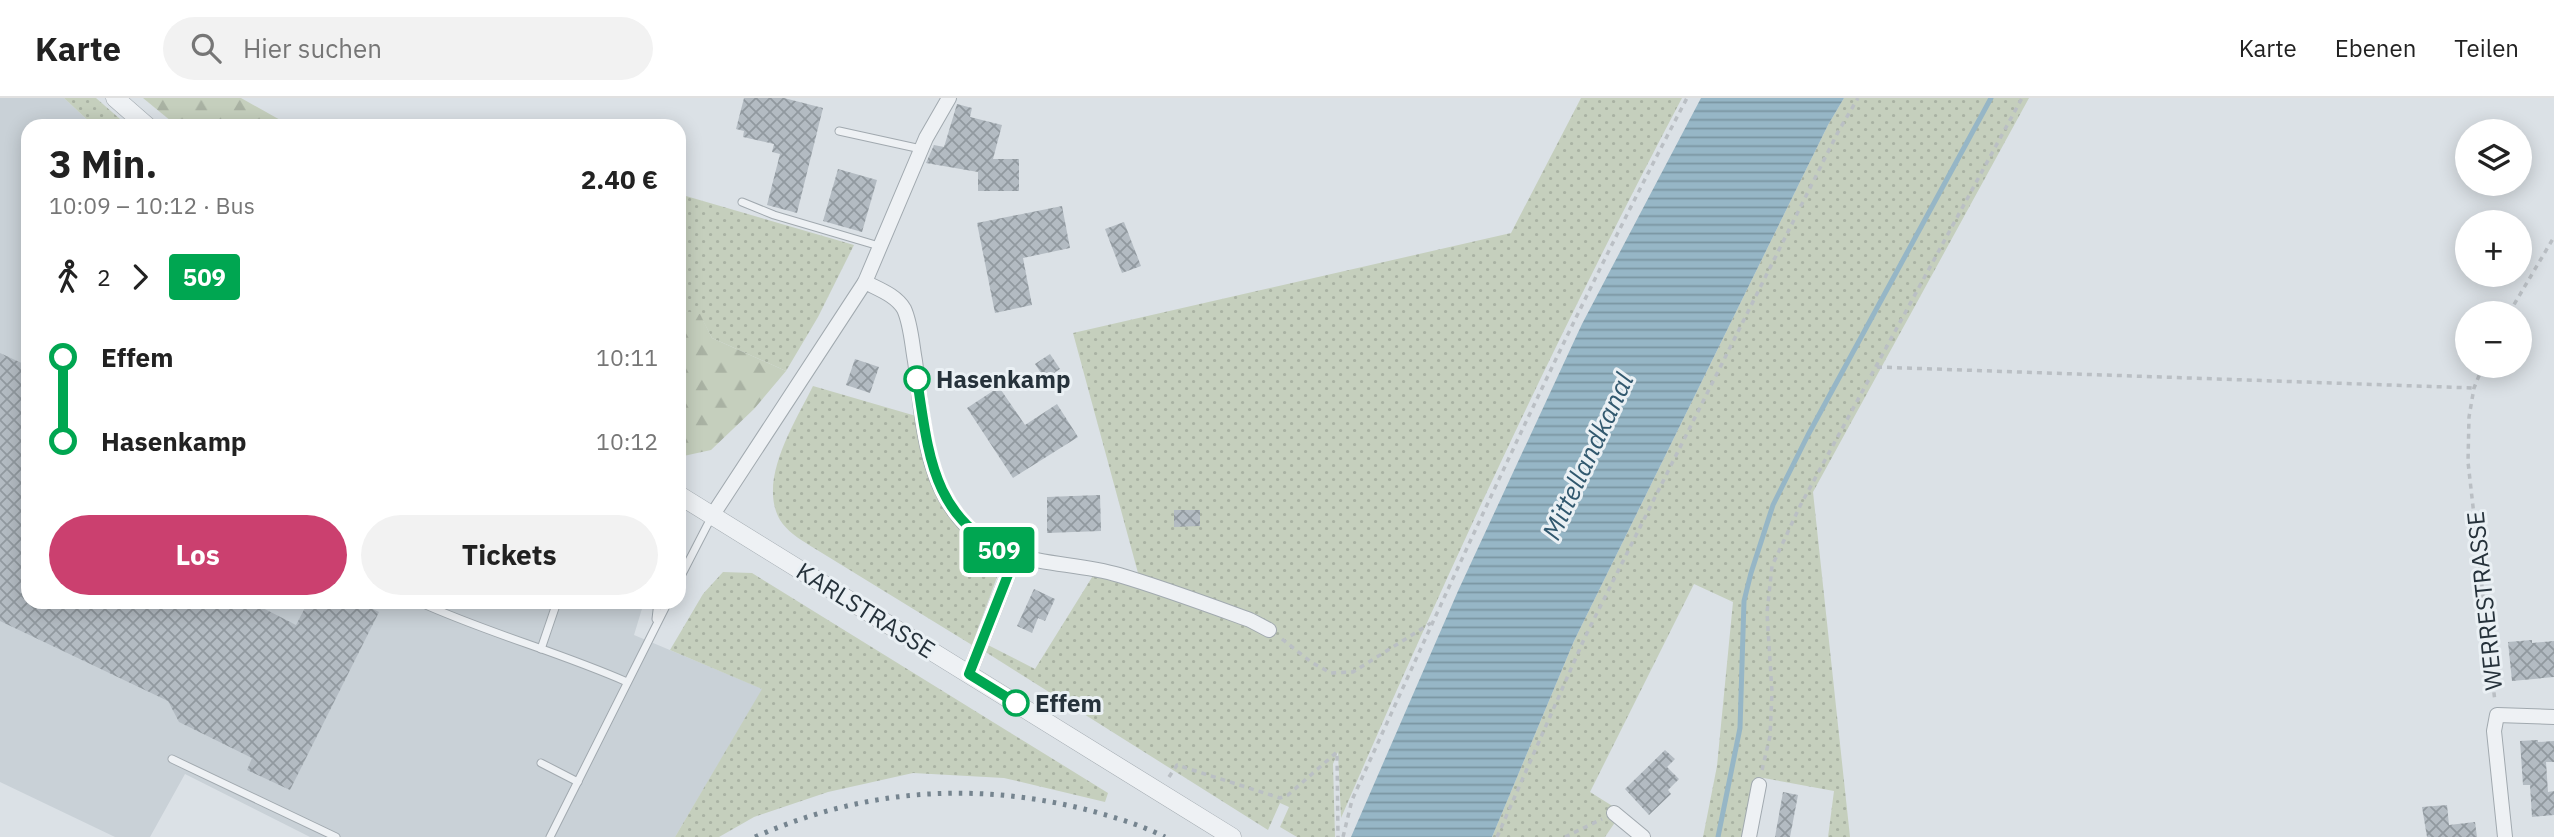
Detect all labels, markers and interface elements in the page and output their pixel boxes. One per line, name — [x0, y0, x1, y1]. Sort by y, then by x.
search box — [163, 17, 653, 80]
text: Karte — [35, 27, 121, 70]
icon: search — [187, 29, 225, 67]
text: Hier suchen — [243, 31, 382, 65]
text: Karte — [2239, 32, 2297, 64]
text: Ebenen — [2335, 32, 2416, 64]
text: Teilen — [2454, 32, 2519, 64]
map controls — [2455, 119, 2532, 378]
button: layers — [2455, 119, 2532, 196]
text: 3 Min. — [49, 139, 157, 188]
text: 2.40 € — [581, 162, 658, 196]
text: 10:09 – 10:12 · Bus — [49, 190, 255, 220]
button: + — [2455, 210, 2532, 287]
icon: walk — [49, 258, 87, 296]
icon: forward — [121, 258, 159, 296]
text: 509 — [183, 261, 226, 293]
text: 2 — [97, 262, 111, 292]
button: − — [2455, 301, 2532, 378]
text: Effem — [101, 340, 173, 374]
text: 10:11 — [596, 342, 658, 372]
place label: Hasenkamp — [936, 363, 1070, 395]
marker: Hasenkamp — [904, 366, 930, 392]
water label: Mittellandkanal — [1533, 367, 1641, 545]
text: Hasenkamp — [101, 424, 247, 458]
text: 10:12 — [596, 426, 658, 456]
street label: WERRESTRASSE — [2459, 510, 2509, 692]
button: Los — [49, 515, 347, 595]
button: Tickets — [361, 515, 658, 595]
line badge: 509 — [959, 527, 1039, 573]
text: 509 — [977, 534, 1021, 566]
street label: KARLSTRASSE — [791, 555, 941, 665]
place label: Effem — [1035, 687, 1102, 719]
marker: Effem — [1003, 690, 1029, 716]

